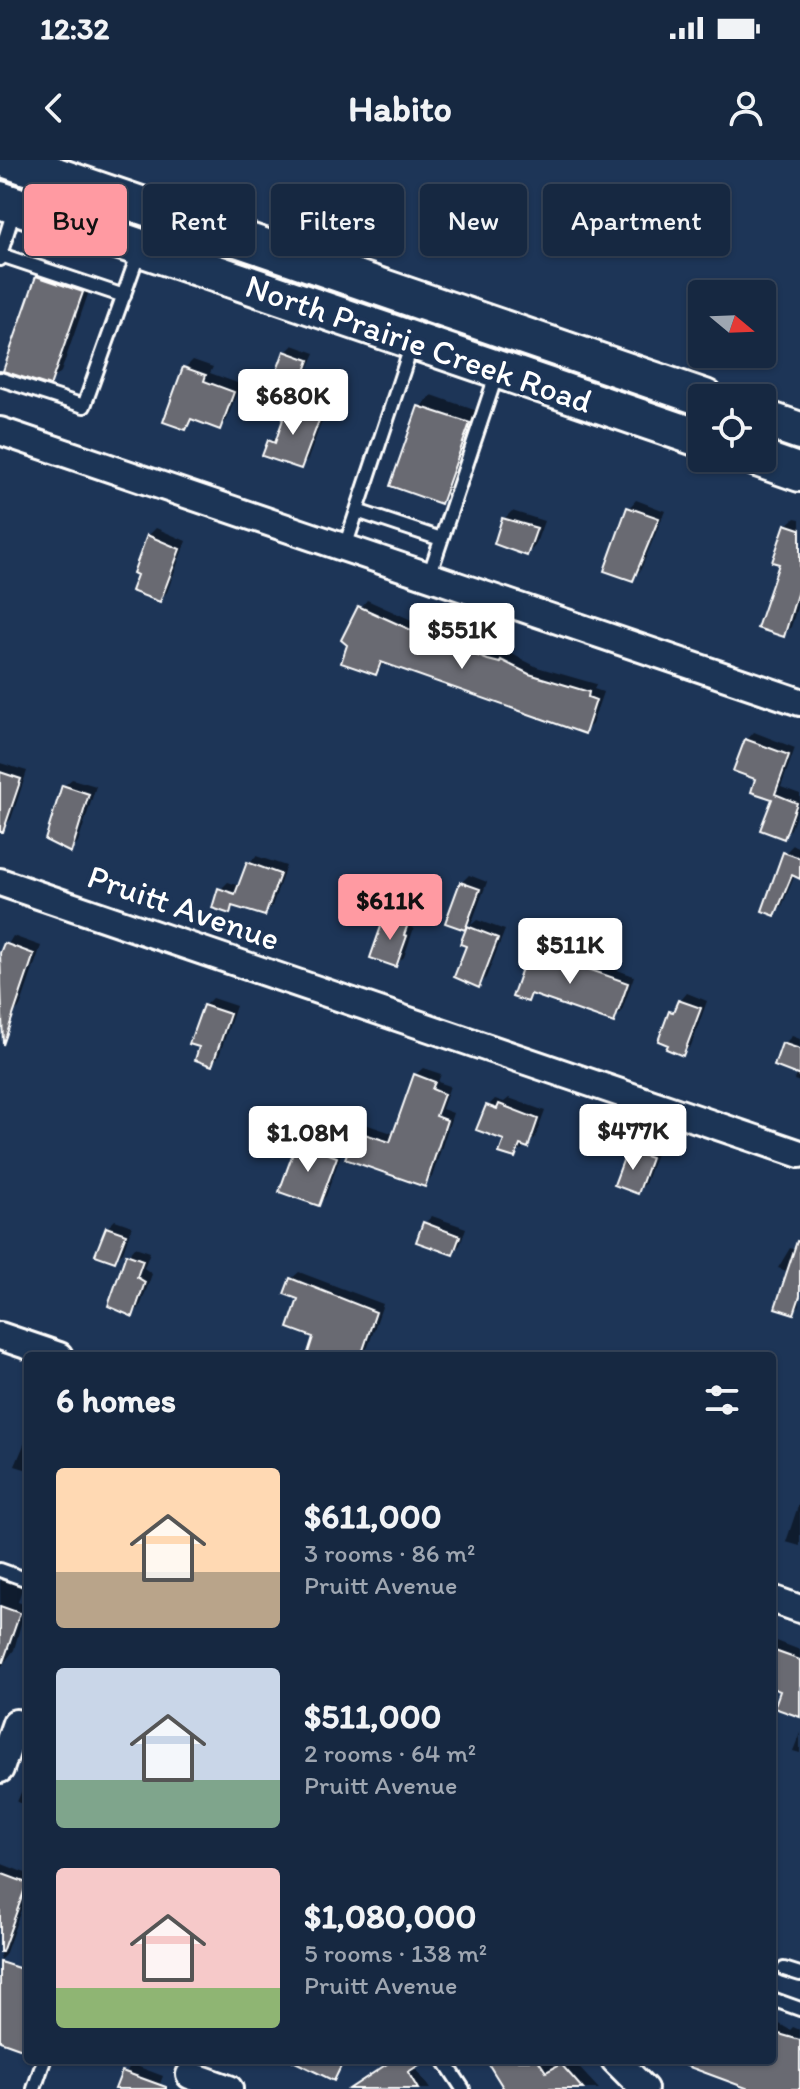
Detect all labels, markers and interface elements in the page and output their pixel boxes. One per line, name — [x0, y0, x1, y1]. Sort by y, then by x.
text: 12:32 — [40, 10, 109, 47]
icon: back — [32, 86, 76, 130]
icon: person — [724, 86, 768, 130]
text: Habito — [348, 87, 452, 130]
chip: Buy — [24, 184, 127, 256]
chip: Rent — [143, 184, 255, 256]
chip: Filters — [271, 184, 404, 256]
chip: New — [420, 184, 527, 256]
chip: Apartment — [543, 184, 730, 256]
street label: North Prairie Creek Road — [240, 265, 597, 422]
north arrow — [688, 280, 776, 368]
map controls — [688, 280, 776, 472]
pin: $680K — [237, 369, 349, 437]
text: $680K — [256, 379, 330, 411]
button: locate — [688, 384, 776, 472]
pin: $551K — [406, 603, 518, 671]
text: $551K — [427, 613, 497, 645]
street label: Pruitt Avenue — [82, 855, 285, 959]
pin: $611K — [334, 874, 446, 942]
text: $611K — [356, 884, 424, 916]
pin: $511K — [514, 918, 626, 986]
text: $511K — [536, 928, 604, 960]
pin: $477K — [577, 1104, 689, 1172]
pin: $1.08M — [243, 1106, 373, 1174]
text: $477K — [597, 1114, 669, 1146]
text: $1.08M — [267, 1116, 349, 1148]
icon: filters — [700, 1378, 744, 1422]
text: 6 homes — [56, 1380, 176, 1421]
text: $611,000 — [304, 1496, 442, 1537]
icon: home — [120, 1500, 216, 1596]
text: 3 rooms · 86 m² — [304, 1537, 475, 1569]
text: Pruitt Avenue — [304, 1569, 457, 1601]
text: $511,000 — [304, 1696, 442, 1737]
icon: home — [120, 1700, 216, 1796]
text: 2 rooms · 64 m² — [304, 1737, 476, 1769]
text: Pruitt Avenue — [304, 1769, 457, 1801]
text: $1,080,000 — [304, 1896, 476, 1937]
icon: home — [120, 1900, 216, 1996]
text: 5 rooms · 138 m² — [304, 1937, 487, 1969]
text: Pruitt Avenue — [304, 1969, 457, 2001]

